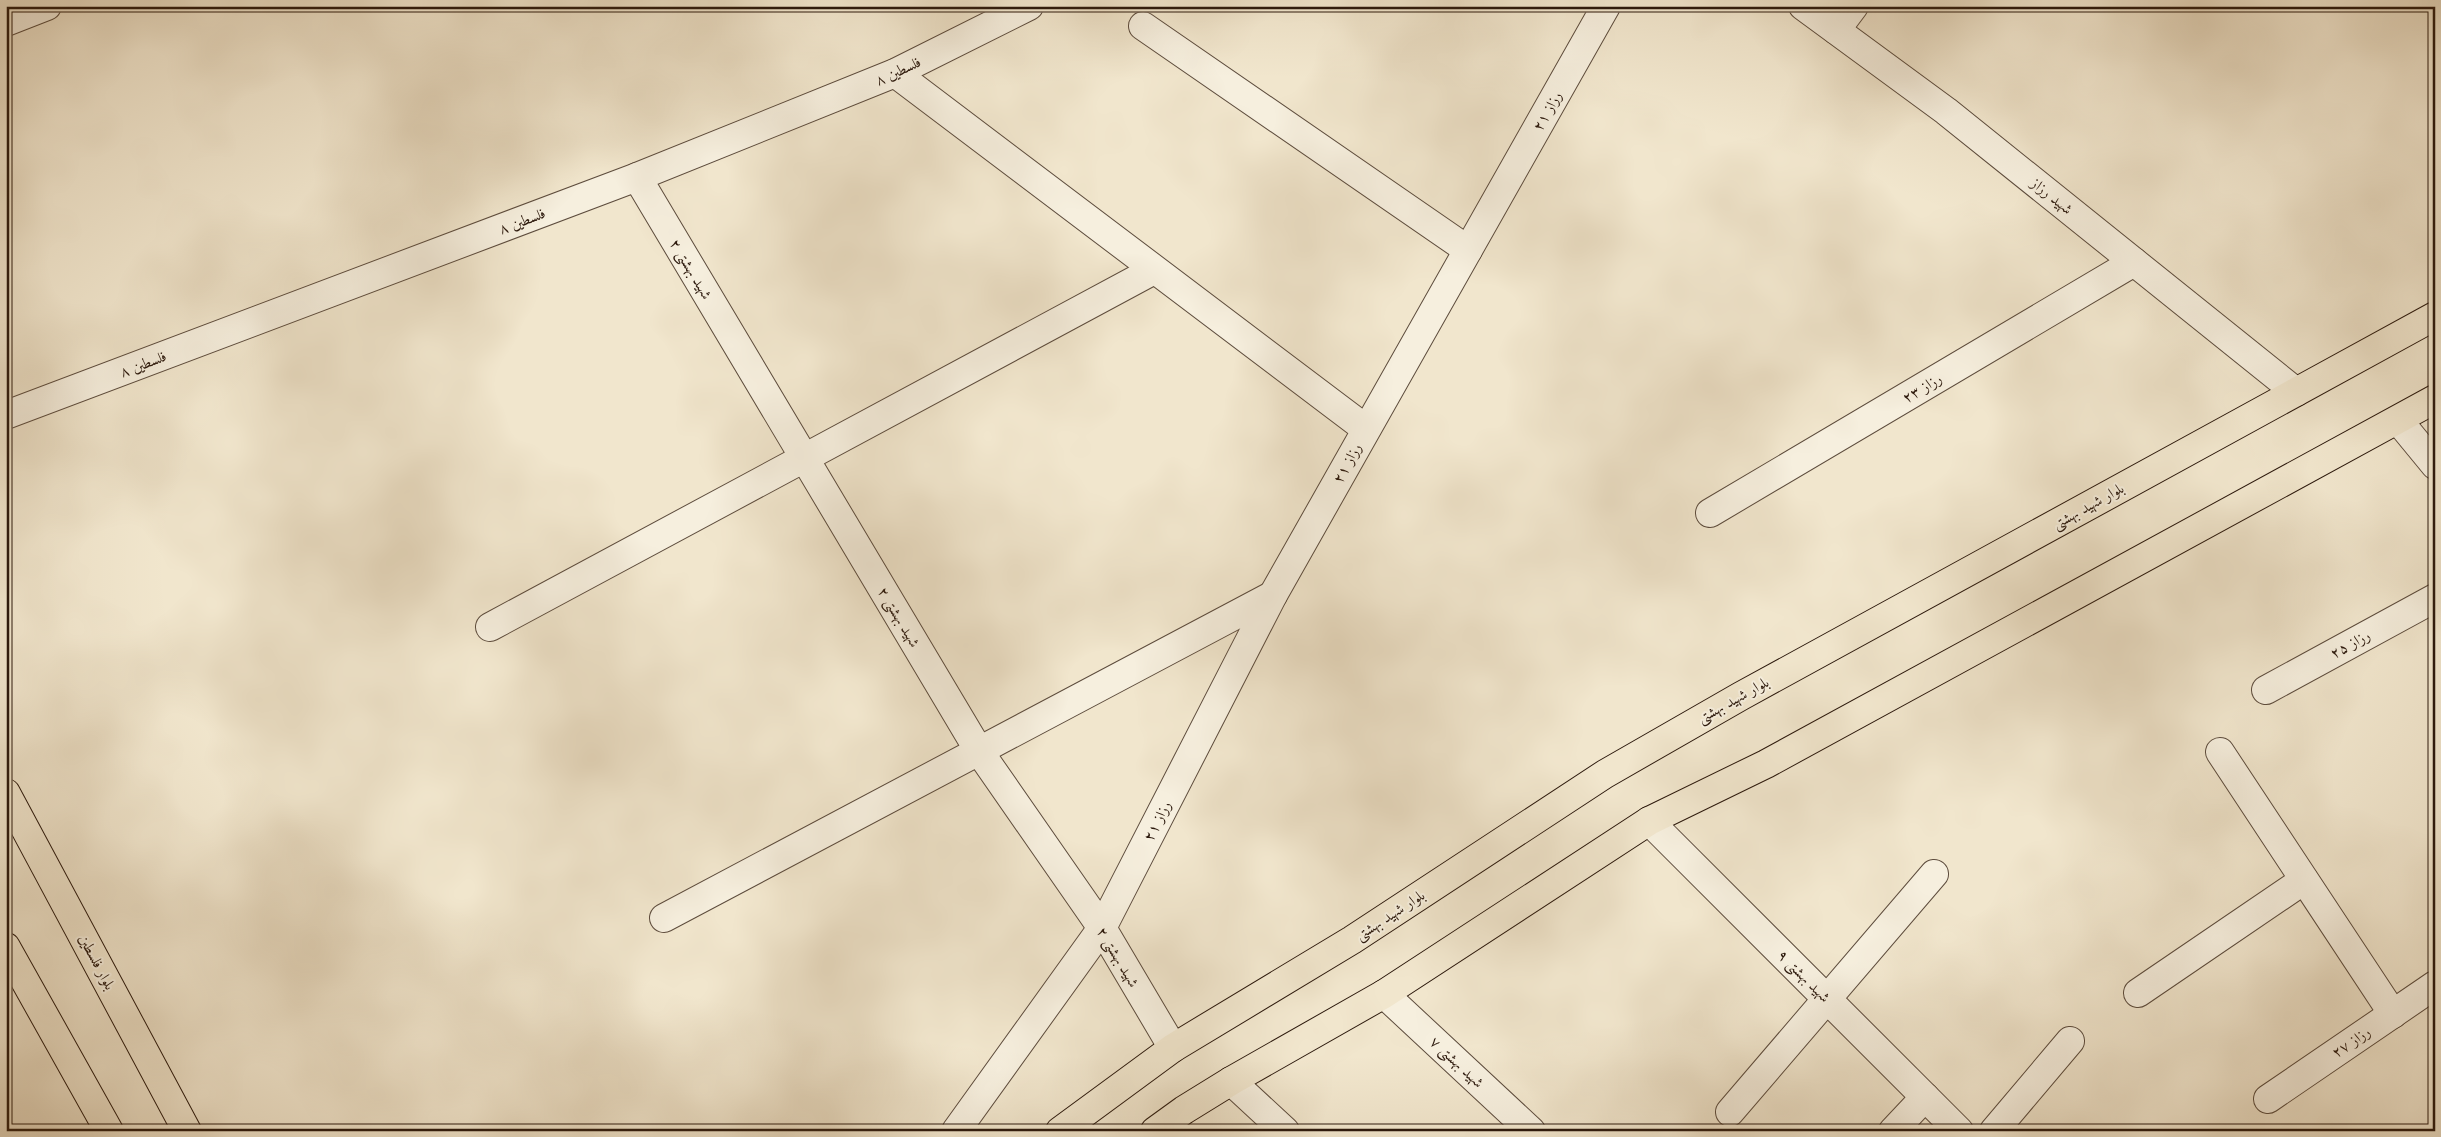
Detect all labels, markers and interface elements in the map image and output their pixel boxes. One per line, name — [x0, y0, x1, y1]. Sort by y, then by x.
street label: فلسطین ۸ — [872, 52, 924, 90]
street label: رزاز ۲۱ — [1528, 87, 1566, 135]
street label: شهید رزاز — [2025, 172, 2077, 219]
street label: فلسطین ۸ — [496, 203, 548, 239]
street label: شهید بهشتی ۲ — [664, 235, 717, 303]
street label: فلسطین ۸ — [117, 346, 169, 382]
street label: رزاز ۲۳ — [1899, 368, 1946, 408]
street label: رزاز ۲۱ — [1328, 439, 1366, 487]
street label: بلوار شهید بهشتی — [2049, 478, 2128, 535]
street label: شهید بهشتی ۲ — [872, 583, 925, 651]
street label: رزاز ۲۵ — [2326, 625, 2374, 663]
street label: بلوار شهید بهشتی — [1694, 672, 1773, 729]
street label: رزاز ۲۱ — [1138, 797, 1176, 845]
street label: بلوار شهید بهشتی — [1351, 885, 1429, 946]
street label: شهید بهشتی ۲ — [1091, 923, 1144, 991]
street label: بلوار فلسطین — [74, 931, 120, 993]
street label: شهید بهشتی ۹ — [1773, 945, 1835, 1007]
street label: رزاز ۲۷ — [2328, 1022, 2374, 1062]
street label: شهید بهشتی ۷ — [1425, 1032, 1488, 1093]

